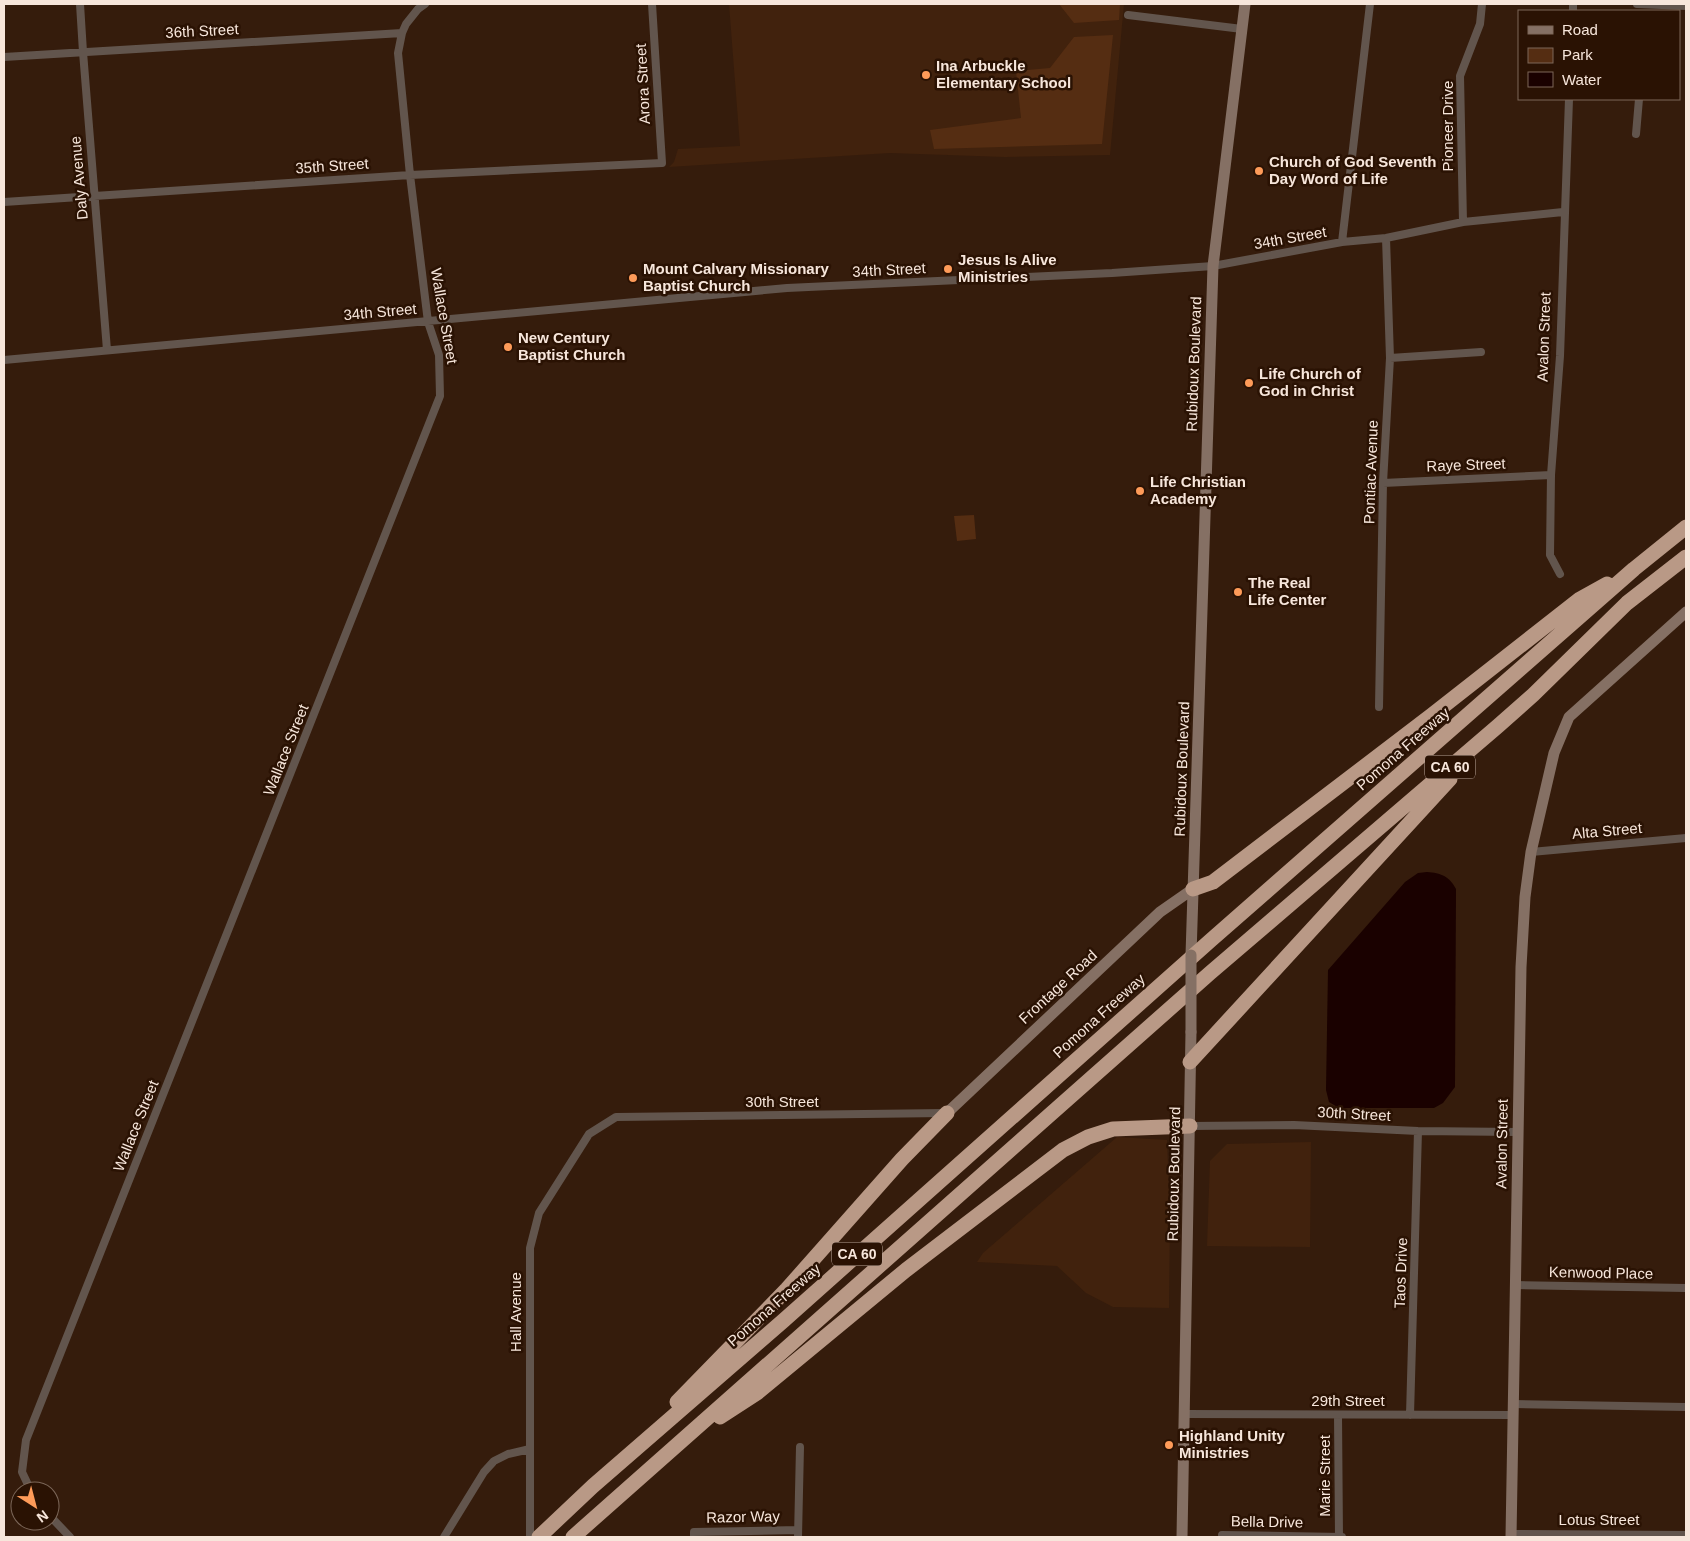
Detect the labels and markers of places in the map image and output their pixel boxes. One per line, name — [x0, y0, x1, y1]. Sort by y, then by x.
place label: Ina Arbuckle Elementary School — [936, 57, 1071, 91]
marker: Ina Arbuckle Elementary School — [920, 69, 932, 81]
place label: Church of God Seventh Day Word of Life — [1269, 153, 1437, 187]
marker: Church of God Seventh Day Word of Life — [1253, 165, 1265, 177]
place label: Jesus Is Alive Ministries — [958, 251, 1057, 285]
place label: Mount Calvary Missionary Baptist Church — [643, 260, 830, 294]
marker: Jesus Is Alive Ministries — [942, 263, 954, 275]
marker: Mount Calvary Missionary Baptist Church — [627, 272, 639, 284]
place label: New Century Baptist Church — [518, 329, 626, 363]
marker: New Century Baptist Church — [502, 341, 514, 353]
place label: Life Church of God in Christ — [1259, 365, 1362, 399]
marker: Life Church of God in Christ — [1243, 377, 1255, 389]
place label: Life Christian Academy — [1150, 473, 1246, 507]
marker: Life Christian Academy — [1134, 485, 1146, 497]
place label: The Real Life Center — [1248, 574, 1327, 608]
marker: The Real Life Center — [1232, 586, 1244, 598]
place label: Highland Unity Ministries — [1179, 1427, 1285, 1461]
marker: Highland Unity Ministries — [1163, 1439, 1175, 1451]

